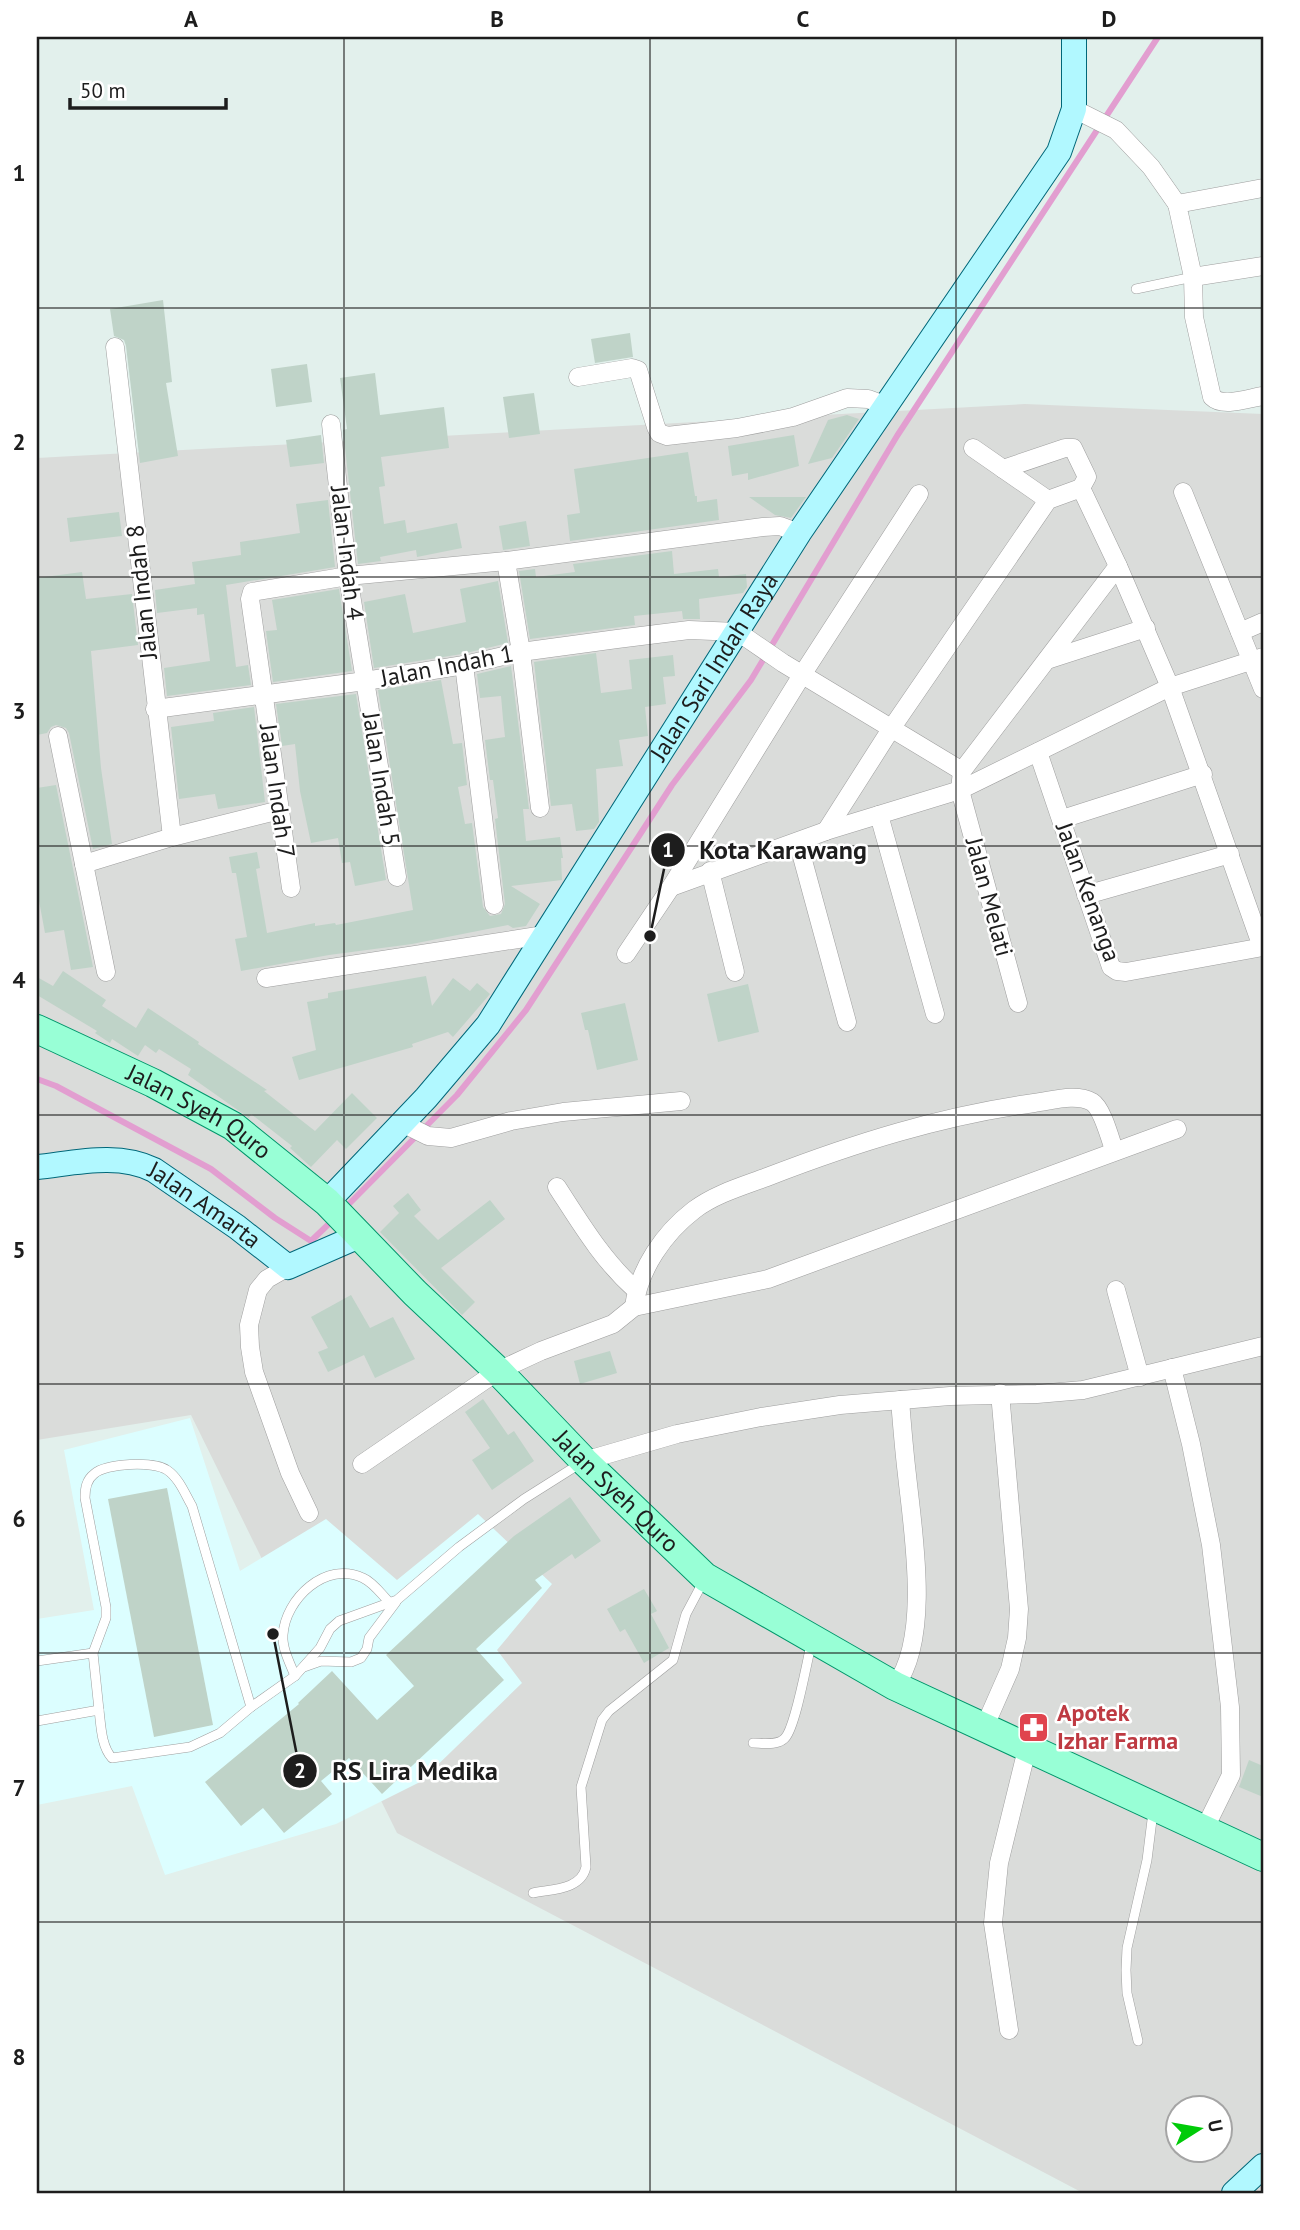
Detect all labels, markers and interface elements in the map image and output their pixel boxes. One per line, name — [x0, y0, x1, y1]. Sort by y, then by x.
text: A — [184, 4, 198, 33]
text: B — [490, 4, 504, 33]
text: C — [797, 4, 810, 33]
text: D — [1102, 4, 1116, 33]
scale bar — [70, 66, 226, 110]
text: 50 m — [80, 77, 126, 104]
text: 1 — [12, 158, 26, 187]
text: 2 — [12, 427, 26, 456]
street label: Jalan Indah 4 — [324, 483, 371, 622]
street label: Jalan Indah 8 — [119, 523, 164, 662]
street label: Jalan Sari Indah Raya — [642, 567, 785, 767]
street label: Jalan Indah 1 — [377, 637, 516, 694]
text: 3 — [12, 696, 26, 725]
street label: Jalan Indah 5 — [355, 709, 407, 848]
street label: Jalan Indah 7 — [253, 721, 302, 860]
street label: Jalan Kenanga — [1049, 817, 1128, 966]
callout: Kota Karawang — [650, 826, 881, 873]
text: Kota Karawang — [699, 833, 867, 866]
street label: Jalan Melati — [958, 833, 1020, 960]
text: 1 — [662, 836, 674, 863]
text: 4 — [12, 965, 26, 994]
street label: Jalan Syeh Quro — [121, 1056, 278, 1166]
street label: Jalan Amarta — [143, 1153, 267, 1255]
text: 5 — [12, 1235, 26, 1264]
street label: Jalan Syeh Quro — [547, 1422, 686, 1559]
text: 6 — [12, 1504, 26, 1533]
place label: Apotek Izhar Farma — [1057, 1697, 1178, 1756]
pharmacy icon: Apotek Izhar Farma — [1017, 1710, 1051, 1744]
callout: RS Lira Medika — [283, 1747, 512, 1794]
text: RS Lira Medika — [332, 1754, 498, 1787]
text: 2 — [294, 1757, 306, 1784]
text: 7 — [12, 1773, 26, 1802]
text: 8 — [12, 2042, 26, 2071]
north arrow — [1164, 2094, 1234, 2164]
text: U — [1203, 2118, 1229, 2134]

